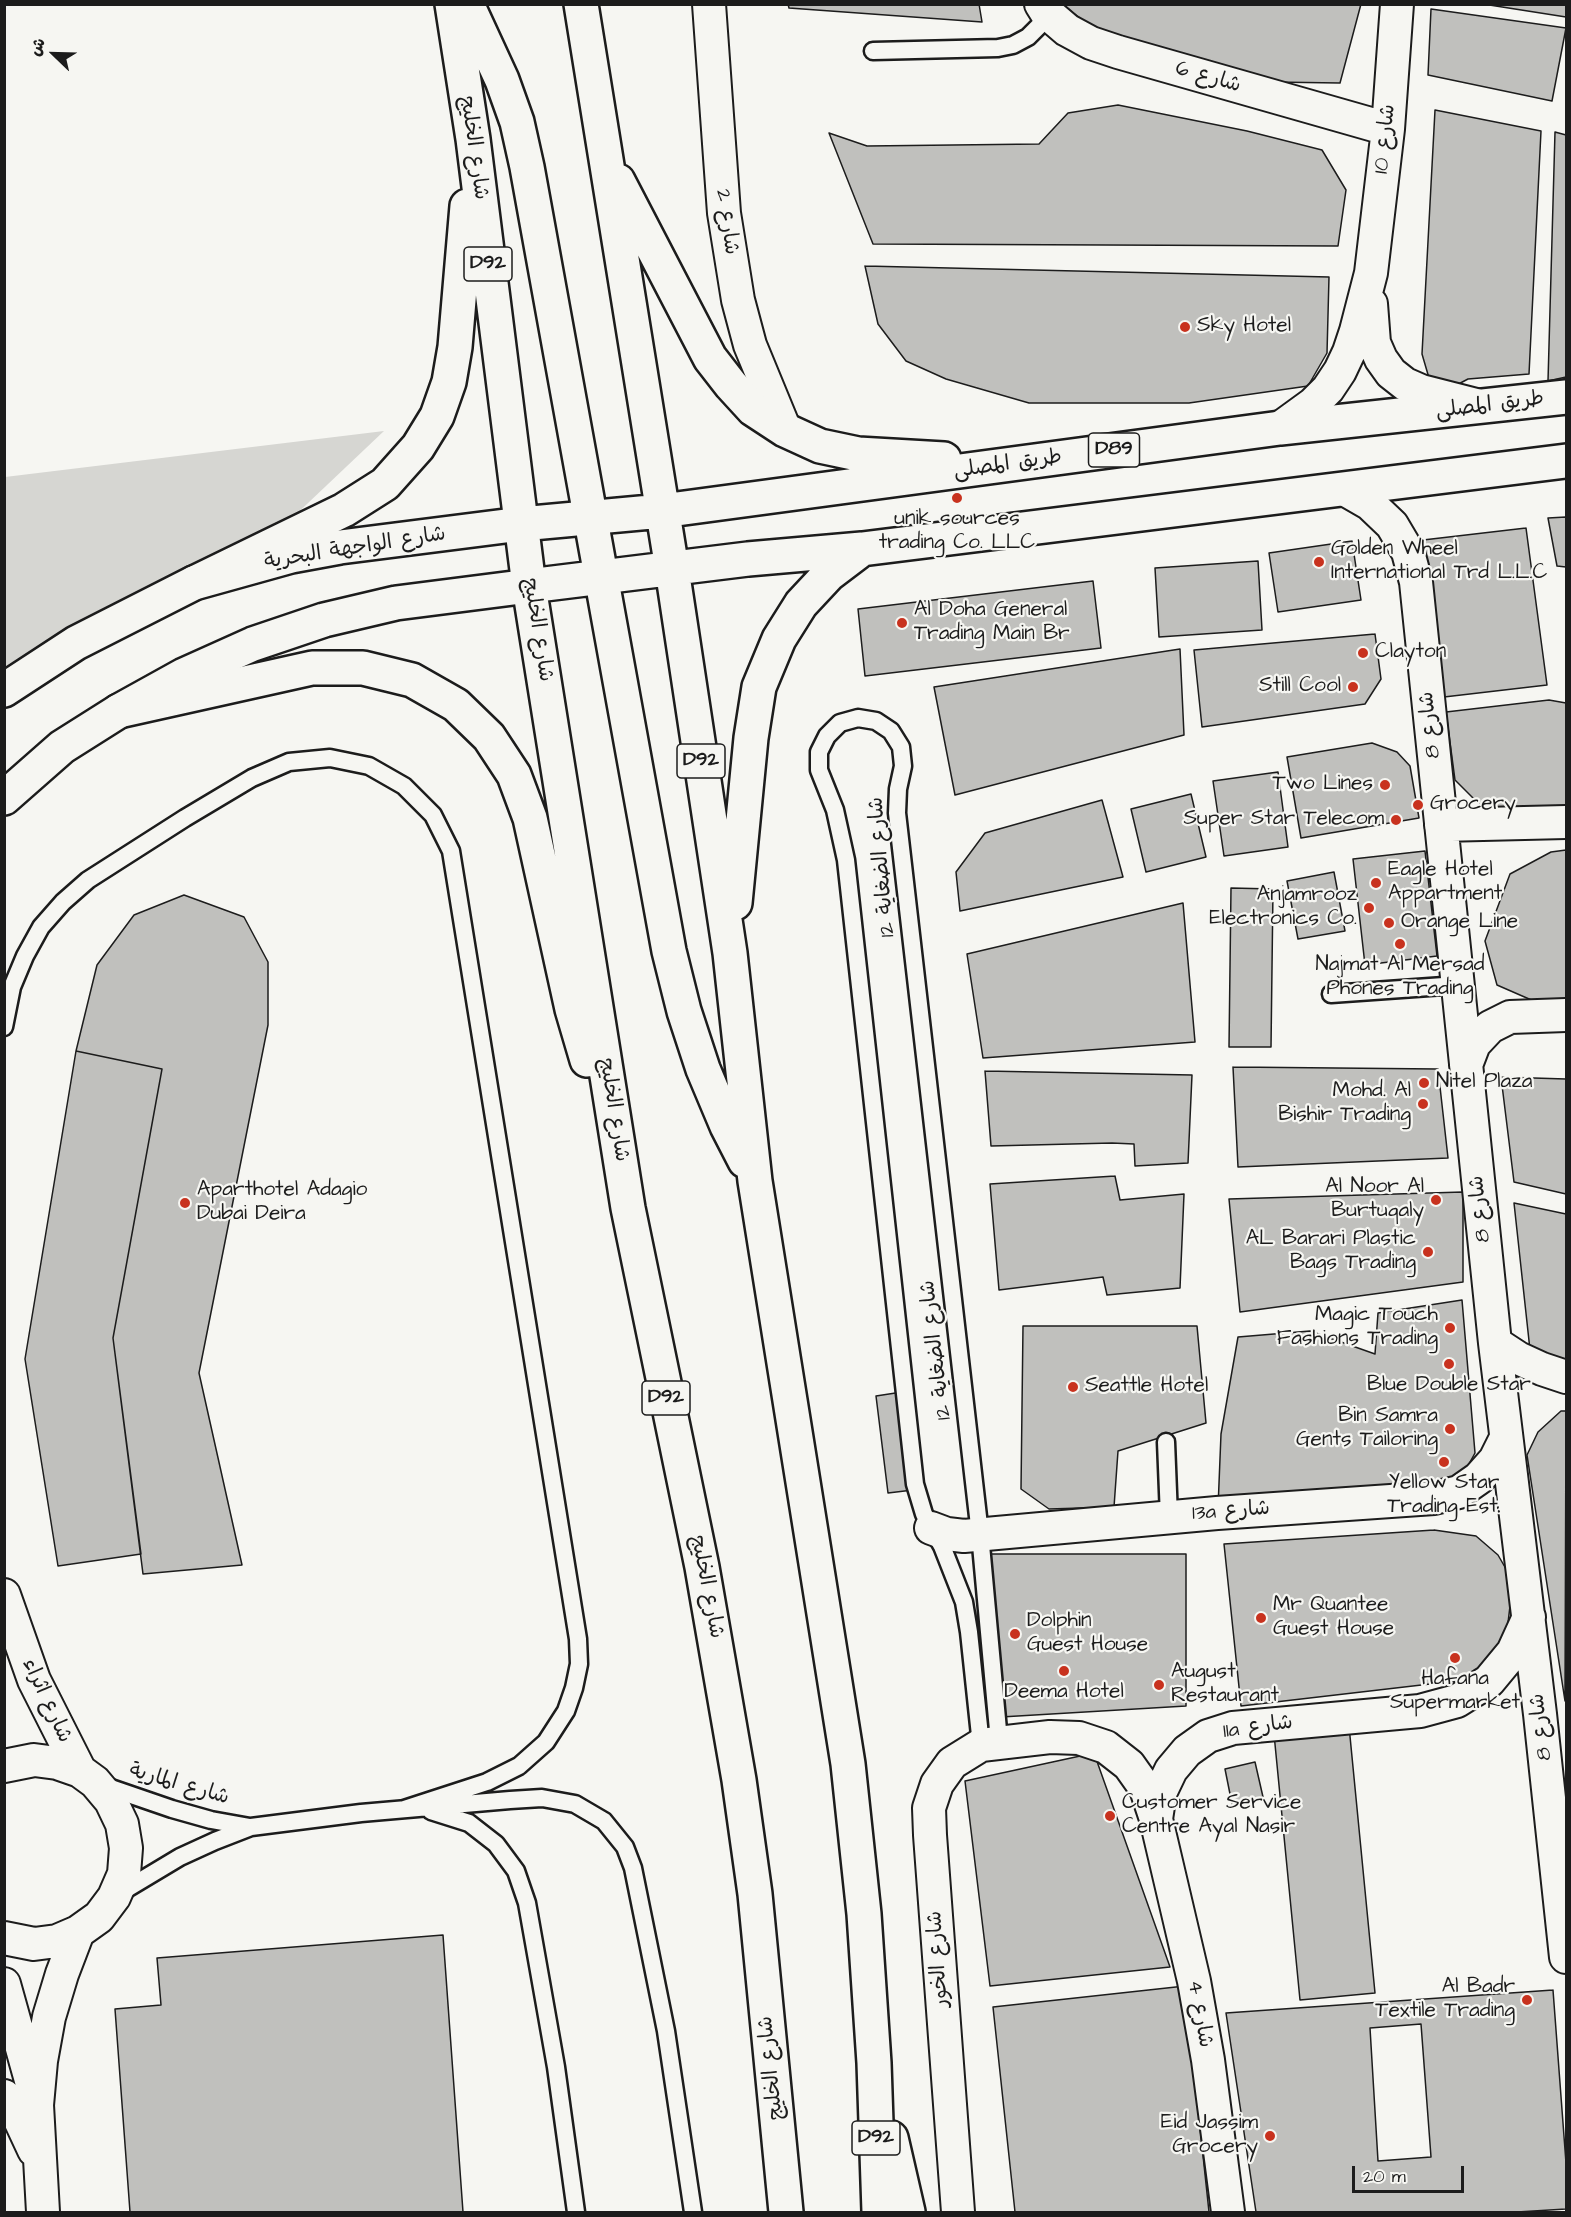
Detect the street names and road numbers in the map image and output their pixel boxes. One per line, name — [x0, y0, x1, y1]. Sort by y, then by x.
street label: شارع 6 — [1172, 57, 1244, 99]
street label: شارع الخليج — [453, 94, 493, 202]
street label: شارع 10 — [1370, 103, 1402, 175]
street label: شارع 2 — [709, 188, 743, 256]
road number: D92 — [464, 247, 512, 281]
street label: طريق المصلى — [1434, 387, 1546, 425]
road number: D89 — [1088, 433, 1140, 467]
street label: طريق المصلى — [952, 445, 1064, 485]
street label: شارع الواجهة البحرية — [262, 522, 448, 576]
street label: شارع الخليج — [516, 576, 558, 684]
street label: شارع 8 — [1415, 690, 1447, 760]
road number: D92 — [677, 744, 725, 778]
street label: 12 شارع الضغاية — [864, 796, 902, 938]
street label: شارع الخليج — [592, 1056, 634, 1164]
street label: شارع 8 — [1465, 1174, 1497, 1244]
street label: 12 شارع الضغاية — [916, 1279, 958, 1421]
road number: D92 — [642, 1381, 690, 1415]
street label: 13a شارع — [1191, 1497, 1271, 1527]
street label: شارع الخليج — [684, 1533, 728, 1641]
street label: شارع اثراء — [16, 1655, 76, 1747]
street label: شارع 8 — [1525, 1692, 1559, 1762]
street label: 11a شارع — [1222, 1711, 1294, 1745]
street label: شارع المارية — [126, 1759, 232, 1811]
street label: شارع الخور — [923, 1910, 955, 2008]
street label: شارع 4 — [1181, 1978, 1217, 2050]
street label: شارع الخليج — [754, 2015, 790, 2121]
road number: D92 — [852, 2121, 900, 2155]

